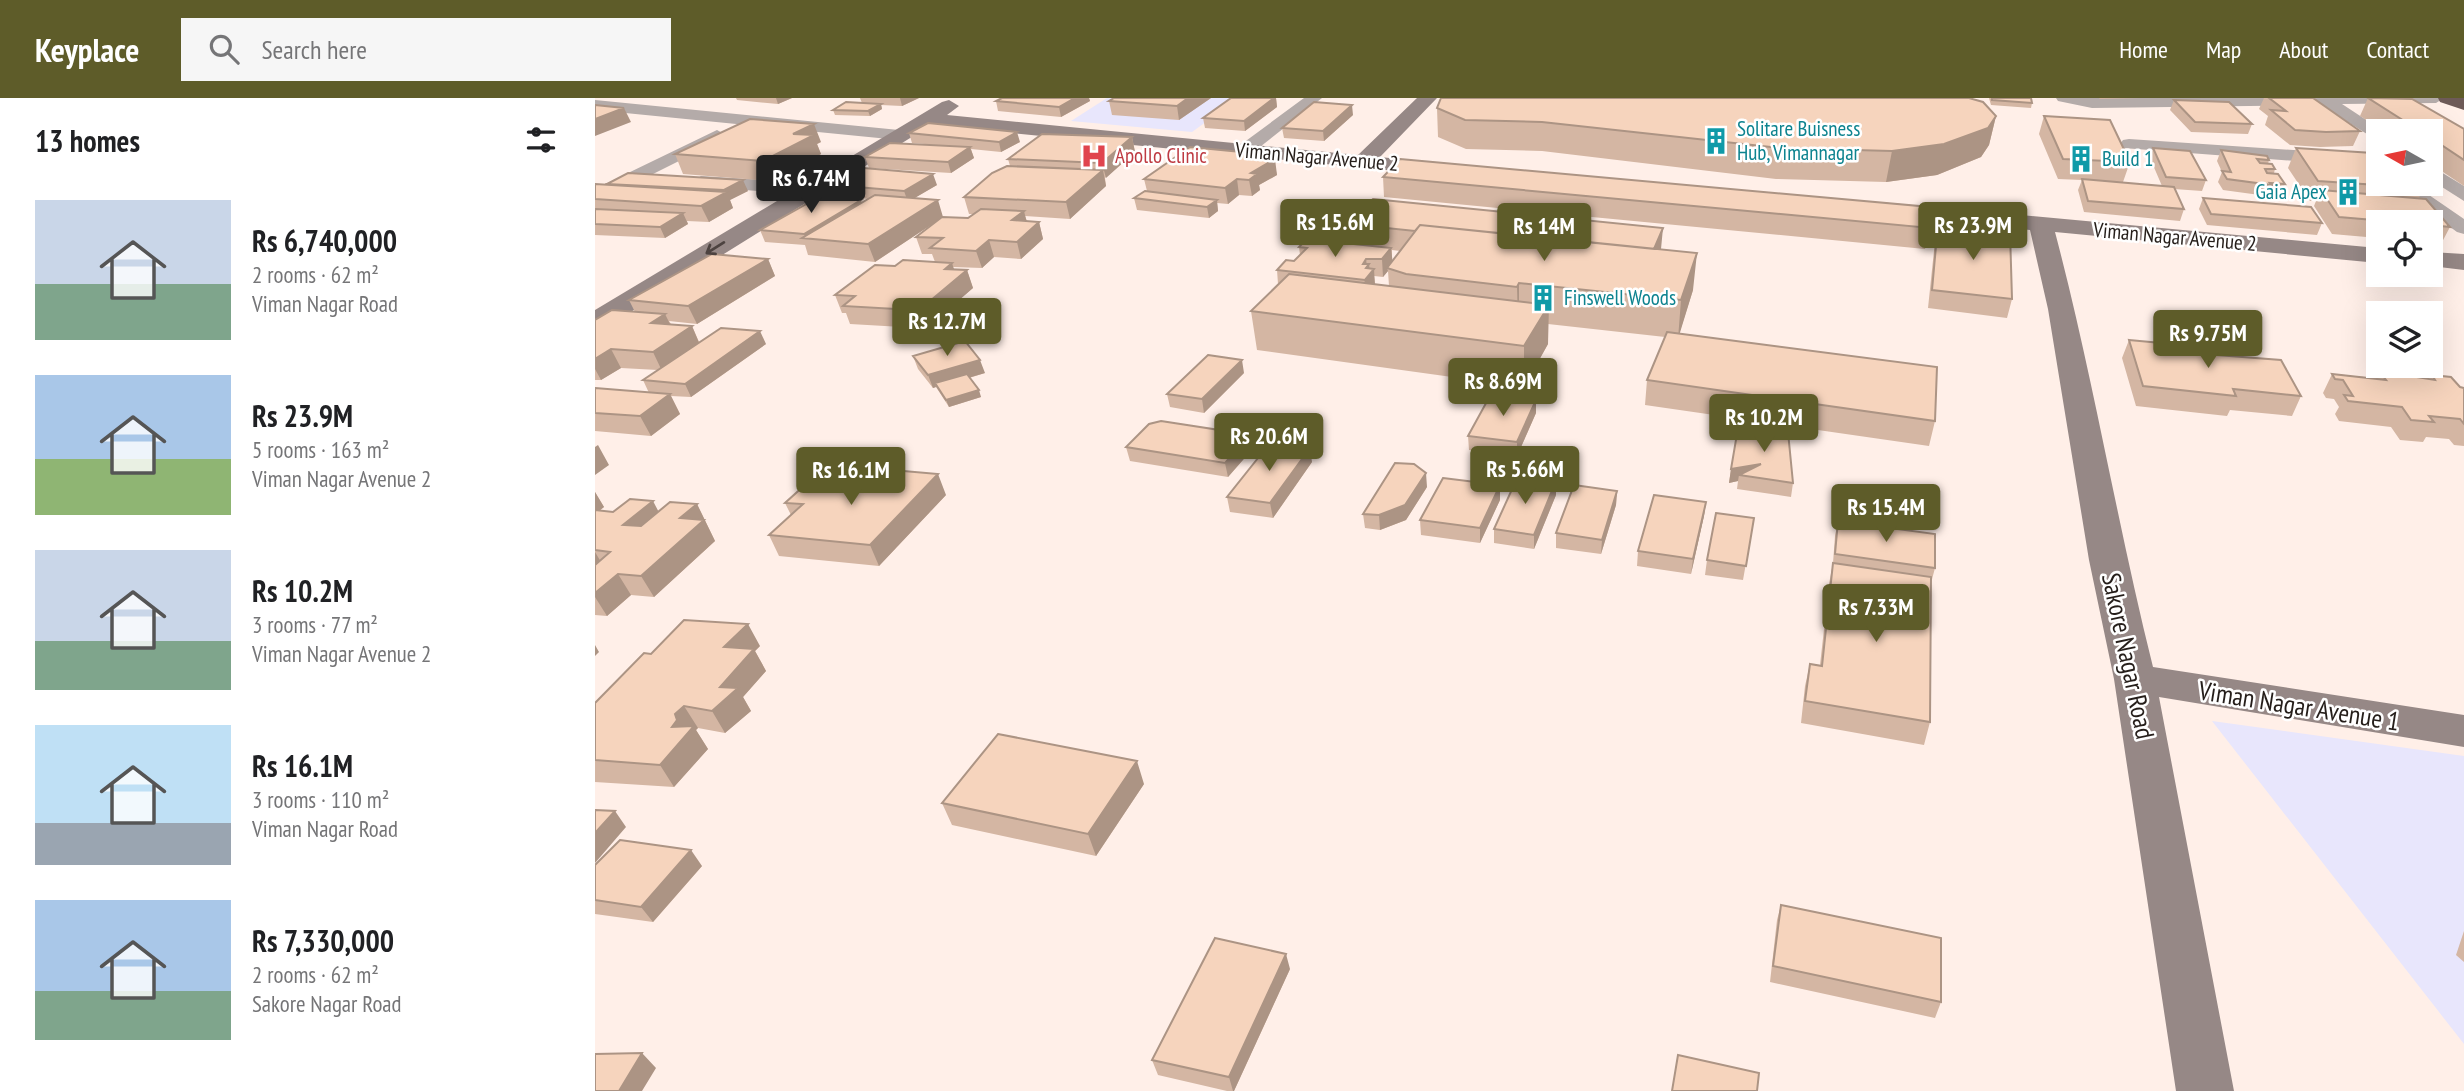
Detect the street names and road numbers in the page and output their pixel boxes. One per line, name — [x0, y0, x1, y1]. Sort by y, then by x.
street label: Viman Nagar Avenue 2 — [1233, 136, 1400, 177]
street label: Viman Nagar Avenue 2 — [2091, 216, 2258, 257]
street label: Sakore Nagar Road — [2095, 570, 2162, 742]
street label: Viman Nagar Avenue 1 — [2195, 673, 2402, 738]

